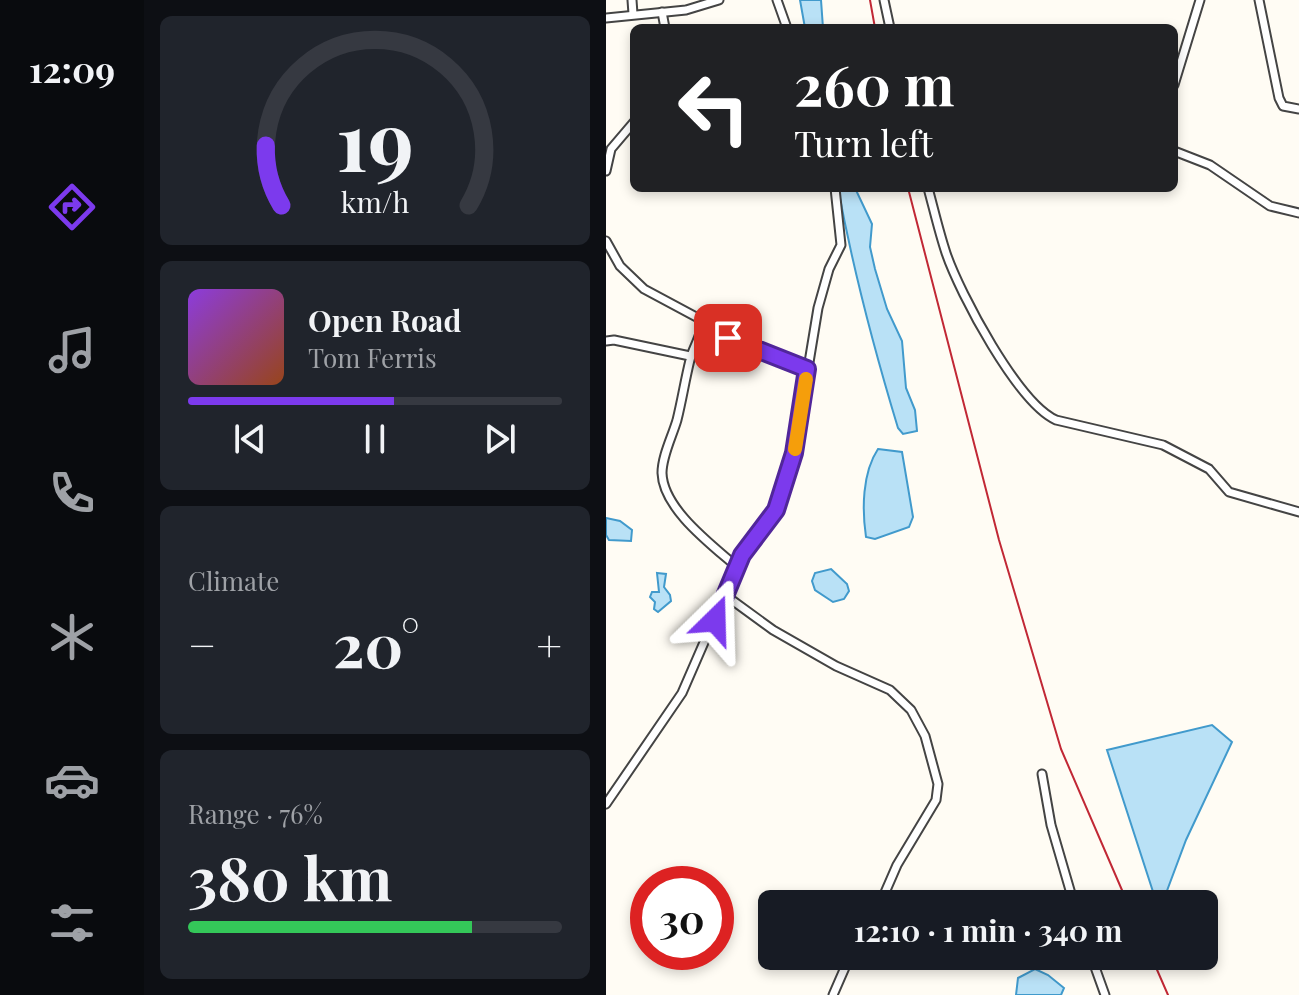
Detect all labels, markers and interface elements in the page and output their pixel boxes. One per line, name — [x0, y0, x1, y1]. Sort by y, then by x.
text: 12:09 — [29, 44, 115, 92]
text: 260 m — [794, 46, 955, 121]
icon: left — [662, 56, 766, 160]
text: 19 — [336, 82, 414, 193]
text: Turn left — [794, 118, 933, 166]
icon: directions — [44, 179, 100, 235]
text: km/h — [341, 183, 409, 221]
text: Open Road — [308, 300, 461, 340]
pin — [694, 304, 762, 372]
icon: arrive — [706, 316, 750, 360]
icon: music — [44, 322, 100, 378]
text: Tom Ferris — [308, 340, 437, 375]
icon: previous — [228, 417, 272, 461]
icon: pause — [353, 417, 397, 461]
icon: next — [478, 417, 522, 461]
icon: phone — [44, 465, 100, 521]
text: Climate — [188, 563, 279, 598]
position arrow — [673, 578, 757, 662]
text: 20° — [333, 603, 420, 683]
icon: climate — [44, 609, 100, 665]
text: − — [188, 614, 216, 673]
text: + — [536, 614, 562, 673]
icon: car — [44, 752, 100, 808]
text: Range · 76% — [188, 796, 323, 831]
text: 380 km — [188, 836, 392, 916]
speed limit sign: 30 — [630, 866, 734, 970]
icon: filters — [44, 895, 100, 951]
text: 12:10 · 1 min · 340 m — [854, 910, 1122, 950]

